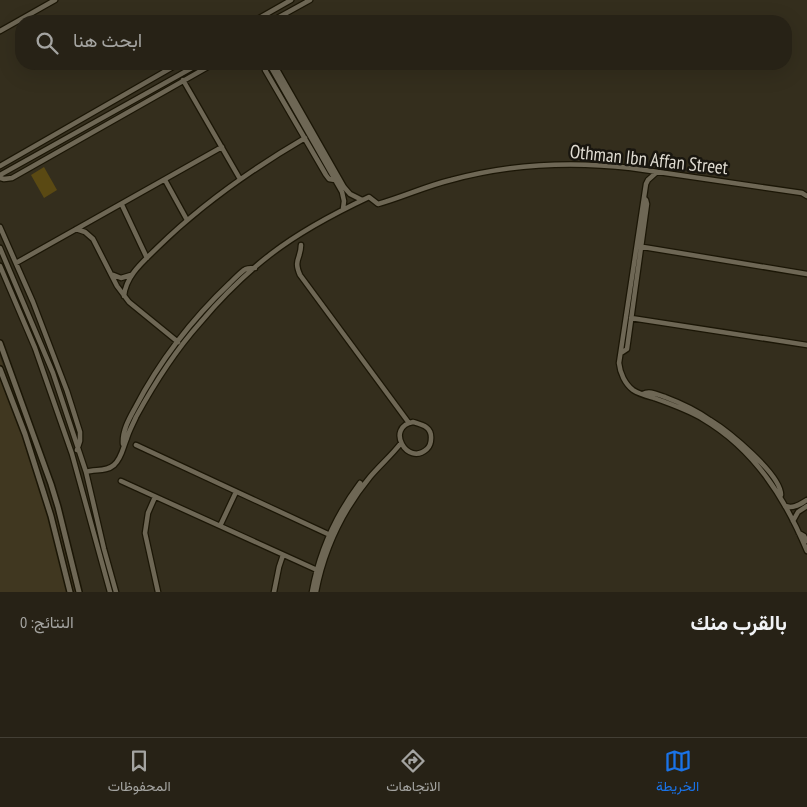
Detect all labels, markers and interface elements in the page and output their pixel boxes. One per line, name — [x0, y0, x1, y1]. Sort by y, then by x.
search box — [15, 15, 792, 70]
text: ابحث هنا — [73, 28, 142, 52]
icon: search — [33, 29, 61, 57]
street label: Othman Ibn Affan Street — [569, 139, 730, 179]
text: بالقرب منك — [690, 609, 787, 636]
text: النتائج: 0 — [20, 612, 74, 632]
tab: المحفوظات — [108, 747, 171, 799]
tab: الاتجاهات — [386, 747, 441, 799]
tab: الخريطة — [656, 747, 699, 799]

